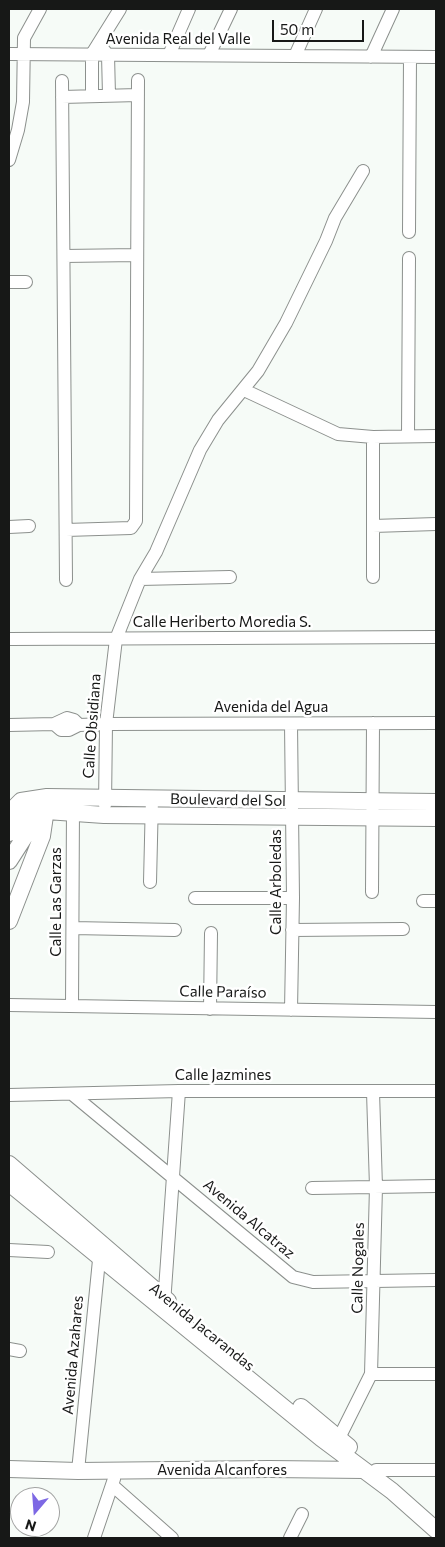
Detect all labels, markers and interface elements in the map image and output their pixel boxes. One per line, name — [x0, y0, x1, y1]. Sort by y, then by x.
scale bar — [275, 10, 368, 42]
text: 50 m — [280, 20, 314, 38]
street label: Avenida Real del Valle — [105, 30, 251, 48]
street label: Calle Heriberto Moredia S. — [133, 613, 311, 631]
street label: Calle Obsidiana — [79, 673, 105, 779]
street label: Avenida del Agua — [214, 698, 328, 716]
street label: Boulevard del Sol — [170, 790, 286, 810]
street label: Calle Arboledas — [267, 829, 285, 935]
street label: Calle Las Garzas — [47, 847, 65, 957]
street label: Calle Paraíso — [179, 982, 267, 1002]
street label: Calle Jazmines — [175, 1066, 271, 1084]
street label: Avenida Alcatraz — [200, 1176, 298, 1262]
street label: Calle Nogales — [348, 1222, 368, 1314]
street label: Avenida Jacarandas — [146, 1279, 258, 1375]
street label: Avenida Azahares — [59, 1295, 87, 1415]
street label: Avenida Alcanfores — [157, 1461, 287, 1479]
north arrow — [10, 1487, 60, 1537]
text: N — [23, 1516, 38, 1535]

